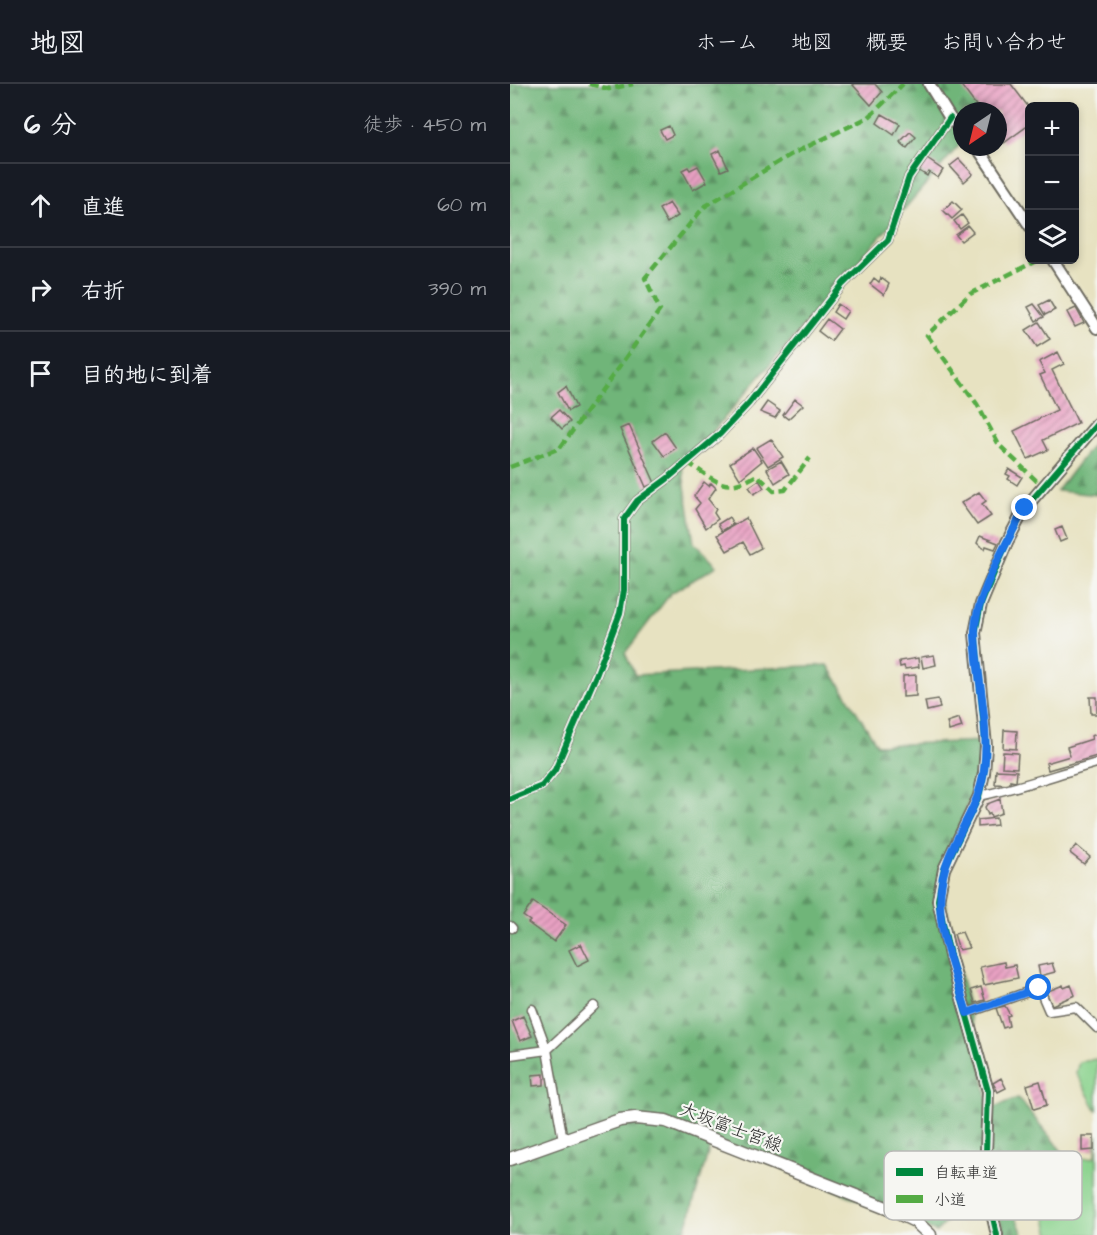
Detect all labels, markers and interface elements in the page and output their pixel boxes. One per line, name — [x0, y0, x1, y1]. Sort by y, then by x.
text: 地図 — [30, 24, 86, 63]
text: ホーム — [696, 28, 758, 57]
text: 地図 — [791, 28, 833, 57]
text: 概要 — [866, 28, 908, 57]
text: お問い合わせ — [941, 28, 1067, 57]
north arrow — [953, 102, 1007, 156]
map controls — [1025, 102, 1079, 264]
button: + — [1025, 102, 1079, 156]
text: 6 分 — [24, 107, 77, 143]
text: 徒歩 · 450 m — [363, 111, 486, 139]
button: − — [1025, 156, 1079, 210]
icon: ahead — [24, 189, 57, 222]
text: 60 m — [437, 191, 486, 219]
text: 直進 — [81, 192, 125, 223]
button: layers — [1025, 210, 1079, 264]
icon: right — [24, 273, 57, 306]
text: 390 m — [428, 275, 486, 303]
text: 右折 — [81, 276, 125, 307]
icon: arrive — [24, 357, 57, 390]
text: 目的地に到着 — [81, 360, 213, 391]
route end — [1011, 494, 1037, 520]
route start — [1025, 974, 1051, 1000]
street label: 大坂富士宮線 — [676, 1096, 786, 1158]
legend — [884, 1151, 1082, 1220]
text: 自転車道 — [934, 1162, 998, 1184]
text: 小道 — [934, 1189, 966, 1211]

